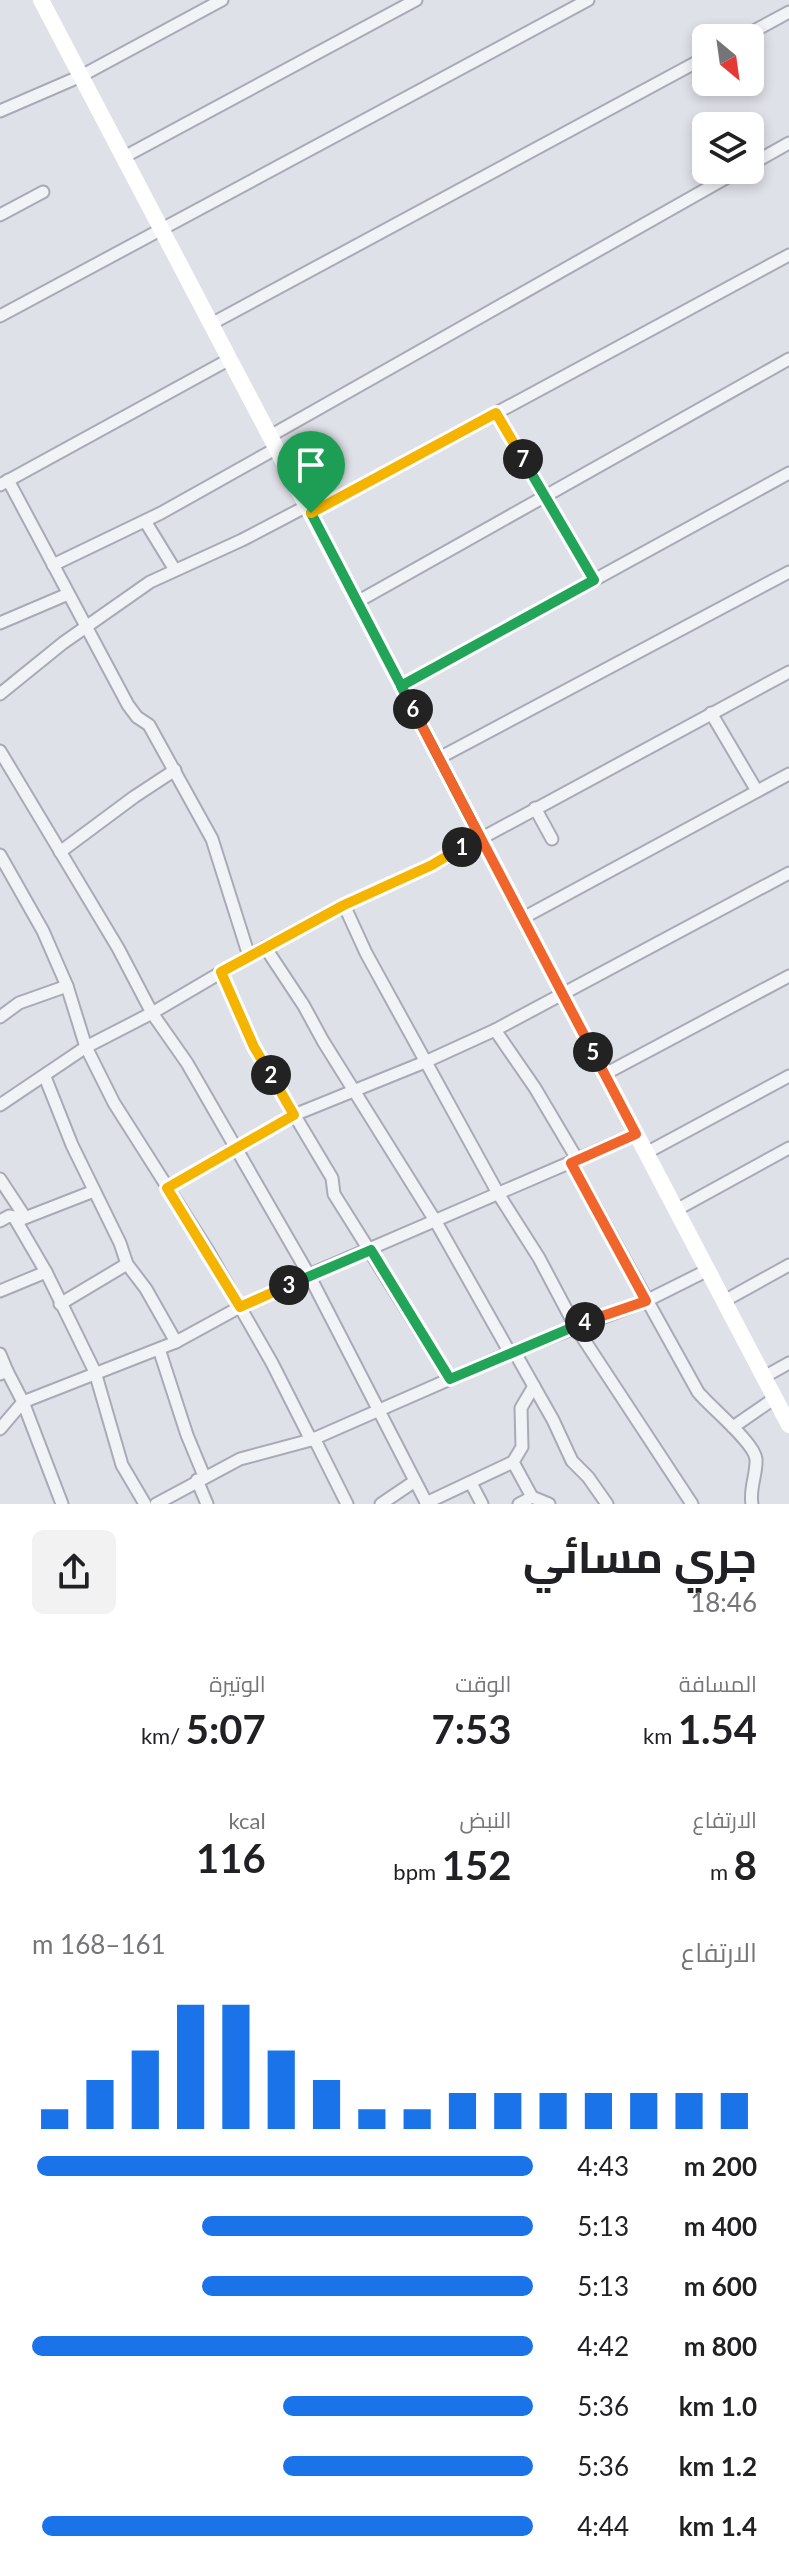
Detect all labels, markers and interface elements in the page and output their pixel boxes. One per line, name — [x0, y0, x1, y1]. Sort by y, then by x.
north arrow — [692, 24, 764, 96]
map controls — [692, 24, 764, 184]
button: layers — [692, 112, 764, 184]
pin — [277, 431, 345, 513]
pin: 7 — [503, 439, 543, 479]
icon: arrive — [289, 443, 333, 487]
text: 7 — [517, 445, 529, 472]
pin: 6 — [393, 689, 433, 729]
text: 6 — [407, 695, 419, 722]
pin: 1 — [442, 827, 482, 867]
text: 1 — [456, 833, 468, 860]
pin: 5 — [573, 1032, 613, 1072]
text: 5 — [587, 1038, 599, 1065]
pin: 2 — [251, 1055, 291, 1095]
text: 2 — [265, 1061, 277, 1088]
pin: 3 — [269, 1265, 309, 1305]
text: 3 — [283, 1271, 295, 1298]
pin: 4 — [565, 1302, 605, 1342]
text: 4 — [579, 1308, 591, 1335]
button: share — [32, 1530, 116, 1614]
text: جري مسائي — [523, 1530, 757, 1582]
text: 18:46 — [690, 1586, 757, 1618]
text: الوتيرة — [209, 1670, 266, 1697]
text: الوقت — [455, 1670, 511, 1697]
text: المسافة — [679, 1670, 757, 1697]
text: 5:07 — [186, 1705, 266, 1753]
text: 7:53 — [431, 1705, 511, 1753]
text: 1.54 — [678, 1705, 757, 1753]
text: /km — [141, 1722, 186, 1749]
text: km — [643, 1722, 678, 1749]
text: النبض — [460, 1806, 511, 1833]
text: الارتفاع — [693, 1806, 757, 1833]
text: kcal — [228, 1807, 266, 1834]
text: 116 — [196, 1834, 266, 1882]
text: 152 — [442, 1841, 511, 1889]
text: 8 — [734, 1841, 757, 1889]
text: bpm — [393, 1858, 442, 1885]
text: m — [710, 1858, 734, 1885]
text: 161–168 m — [32, 1928, 166, 1960]
text: الارتفاع — [681, 1936, 757, 1968]
text: 4:43 — [577, 2150, 629, 2182]
text: 200 m — [684, 2150, 757, 2182]
text: 5:13 — [577, 2210, 629, 2242]
text: 400 m — [684, 2210, 757, 2242]
text: 5:13 — [577, 2270, 629, 2302]
text: 600 m — [684, 2270, 757, 2302]
text: 4:42 — [577, 2330, 629, 2362]
text: 800 m — [684, 2330, 757, 2362]
text: 5:36 — [577, 2390, 629, 2422]
text: 1.0 km — [679, 2390, 757, 2422]
text: 5:36 — [577, 2450, 629, 2482]
text: 1.2 km — [679, 2450, 757, 2482]
text: 4:44 — [577, 2510, 629, 2542]
text: 1.4 km — [679, 2510, 757, 2542]

